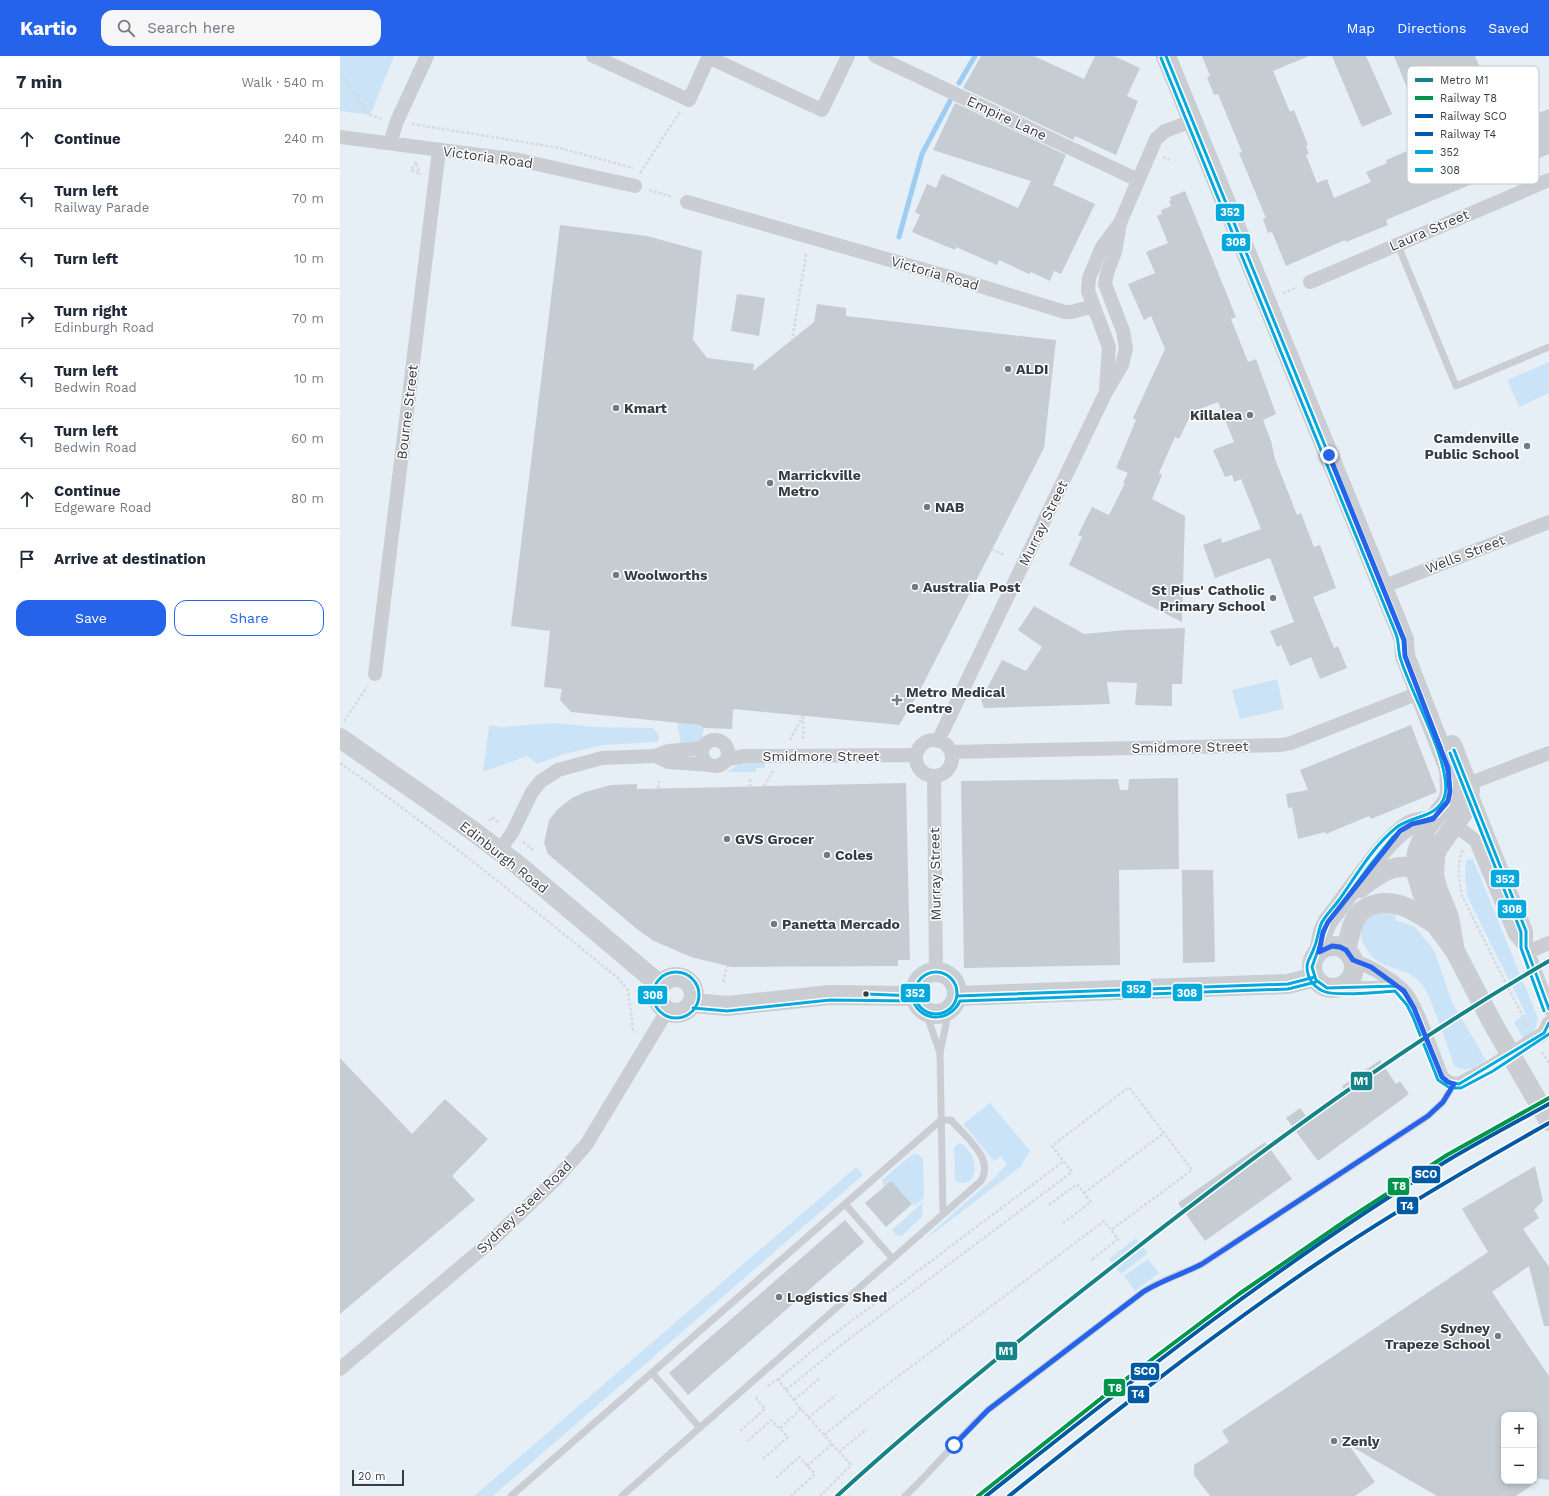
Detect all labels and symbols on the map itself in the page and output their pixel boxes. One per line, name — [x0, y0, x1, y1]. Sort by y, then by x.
legend — [1407, 66, 1539, 184]
text: Metro M1 — [1440, 74, 1488, 87]
text: Railway T8 — [1440, 92, 1497, 105]
street label: Empire Lane — [965, 93, 1049, 143]
text: Railway SCO — [1440, 110, 1507, 123]
text: Railway T4 — [1440, 128, 1496, 141]
street label: Victoria Road — [442, 143, 534, 171]
text: 352 — [1440, 146, 1459, 159]
text: 308 — [1440, 164, 1460, 177]
line badge: 352 — [1215, 203, 1245, 222]
text: 352 — [1220, 206, 1240, 219]
street label: Laura Street — [1387, 206, 1471, 254]
line badge: 308 — [1221, 233, 1251, 252]
text: 308 — [1226, 236, 1246, 249]
street label: Victoria Road — [889, 253, 981, 293]
place label: ALDI — [1016, 361, 1048, 377]
street label: Bourne Street — [393, 363, 421, 460]
marker: ALDI — [1003, 364, 1013, 374]
place label: Kmart — [624, 400, 667, 416]
marker: Kmart — [611, 403, 621, 413]
place label: Killalea — [1190, 407, 1243, 423]
marker: Killalea — [1245, 410, 1255, 420]
place label: Camdenville Public School — [1425, 430, 1519, 462]
marker: Camdenville Public School — [1522, 441, 1532, 451]
route end — [1320, 446, 1338, 464]
place label: Marrickville Metro — [778, 467, 861, 499]
marker: Marrickville Metro — [765, 478, 775, 488]
street label: Murray Street — [1015, 478, 1071, 568]
place label: NAB — [935, 499, 965, 515]
marker: NAB — [922, 502, 932, 512]
street label: Wells Street — [1423, 531, 1507, 577]
place label: Woolworths — [624, 567, 708, 583]
marker: Woolworths — [611, 570, 621, 580]
place label: Australia Post — [923, 579, 1020, 595]
marker: Australia Post — [910, 582, 920, 592]
place label: St Pius' Catholic Primary School — [1152, 582, 1265, 614]
marker: St Pius' Catholic Primary School — [1268, 593, 1278, 603]
place label: Metro Medical Centre — [906, 684, 1006, 716]
marker: Metro Medical Centre — [891, 694, 903, 706]
street label: Smidmore Street — [1131, 738, 1249, 756]
street label: Smidmore Street — [763, 748, 880, 764]
street label: Edinburgh Road — [457, 818, 551, 896]
street label: Murray Street — [926, 827, 944, 921]
place label: GVS Grocer — [735, 831, 814, 847]
marker: GVS Grocer — [722, 834, 732, 844]
place label: Coles — [835, 847, 874, 863]
marker: Coles — [822, 850, 832, 860]
line badge: 352 — [1490, 869, 1520, 888]
text: 352 — [1495, 873, 1515, 886]
line badge: 308 — [1497, 899, 1527, 919]
text: 308 — [1502, 903, 1522, 916]
place label: Panetta Mercado — [782, 916, 900, 932]
marker: Panetta Mercado — [769, 919, 779, 929]
line badge: 352 — [1121, 980, 1152, 999]
line badge: 352 — [900, 983, 931, 1003]
text: 352 — [1126, 983, 1146, 996]
line badge: 308 — [1172, 983, 1203, 1002]
line badge: 308 — [637, 985, 668, 1005]
text: 352 — [905, 987, 925, 1000]
text: 308 — [1177, 987, 1197, 1000]
text: 308 — [643, 989, 663, 1002]
unlabelled marker — [861, 989, 871, 999]
line badge: M1 — [1350, 1071, 1373, 1091]
text: M1 — [1354, 1075, 1368, 1088]
street label: Sydney Steel Road — [473, 1157, 575, 1257]
line badge: SCO — [1411, 1165, 1441, 1184]
text: SCO — [1415, 1168, 1437, 1181]
line badge: T8 — [1387, 1177, 1410, 1196]
text: T8 — [1392, 1180, 1406, 1193]
line badge: T4 — [1396, 1196, 1419, 1215]
text: T4 — [1400, 1200, 1414, 1213]
place label: Logistics Shed — [787, 1289, 887, 1305]
marker: Logistics Shed — [774, 1292, 784, 1302]
place label: Sydney Trapeze School — [1385, 1320, 1490, 1352]
marker: Sydney Trapeze School — [1493, 1331, 1503, 1341]
line badge: M1 — [995, 1341, 1018, 1361]
text: M1 — [999, 1345, 1013, 1358]
line badge: SCO — [1130, 1362, 1160, 1381]
text: SCO — [1134, 1365, 1156, 1378]
line badge: T8 — [1103, 1378, 1126, 1397]
text: T8 — [1108, 1382, 1122, 1395]
line badge: T4 — [1127, 1385, 1150, 1404]
text: T4 — [1131, 1388, 1145, 1401]
place label: Zenly — [1342, 1433, 1380, 1449]
route start — [945, 1436, 963, 1454]
marker: Zenly — [1329, 1436, 1339, 1446]
scale bar — [352, 1468, 404, 1487]

